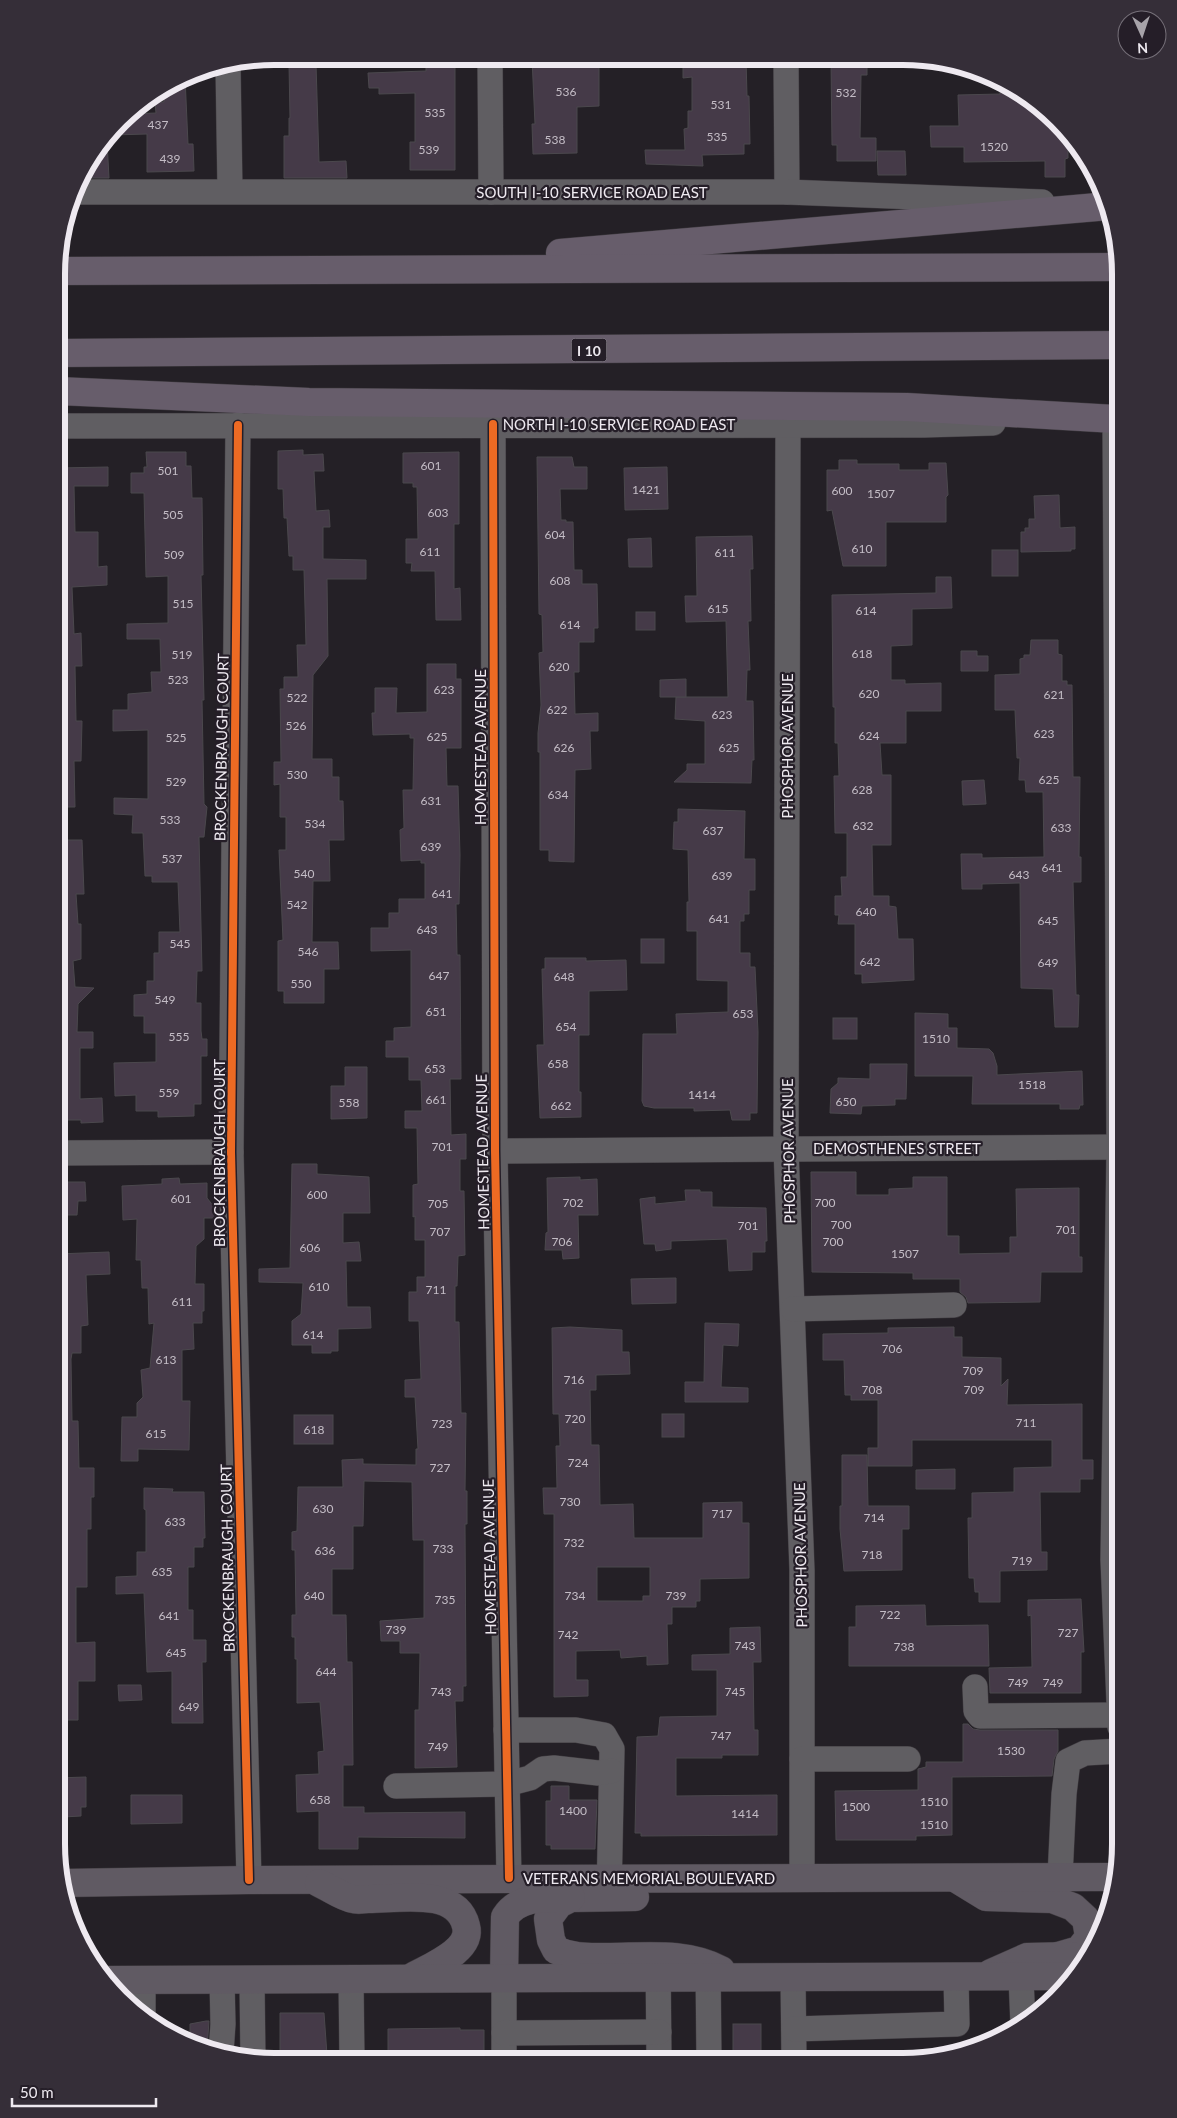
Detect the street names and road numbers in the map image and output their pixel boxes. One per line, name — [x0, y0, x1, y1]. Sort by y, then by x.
street label: SOUTH I-10 SERVICE ROAD EAST — [476, 183, 708, 201]
road number: I 10 — [572, 338, 606, 362]
street label: NORTH I-10 SERVICE ROAD EAST — [503, 415, 735, 433]
street label: BROCKENBRAUGH COURT — [210, 653, 232, 841]
street label: HOMESTEAD AVENUE — [471, 669, 489, 825]
street label: PHOSPHOR AVENUE — [778, 673, 796, 819]
street label: BROCKENBRAUGH COURT — [210, 1059, 228, 1247]
street label: HOMESTEAD AVENUE — [472, 1074, 492, 1230]
street label: PHOSPHOR AVENUE — [778, 1078, 798, 1224]
street label: DEMOSTHENES STREET — [813, 1139, 981, 1157]
street label: BROCKENBRAUGH COURT — [216, 1464, 238, 1652]
street label: HOMESTEAD AVENUE — [479, 1479, 499, 1635]
street label: PHOSPHOR AVENUE — [790, 1482, 810, 1628]
street label: VETERANS MEMORIAL BOULEVARD — [523, 1869, 775, 1887]

